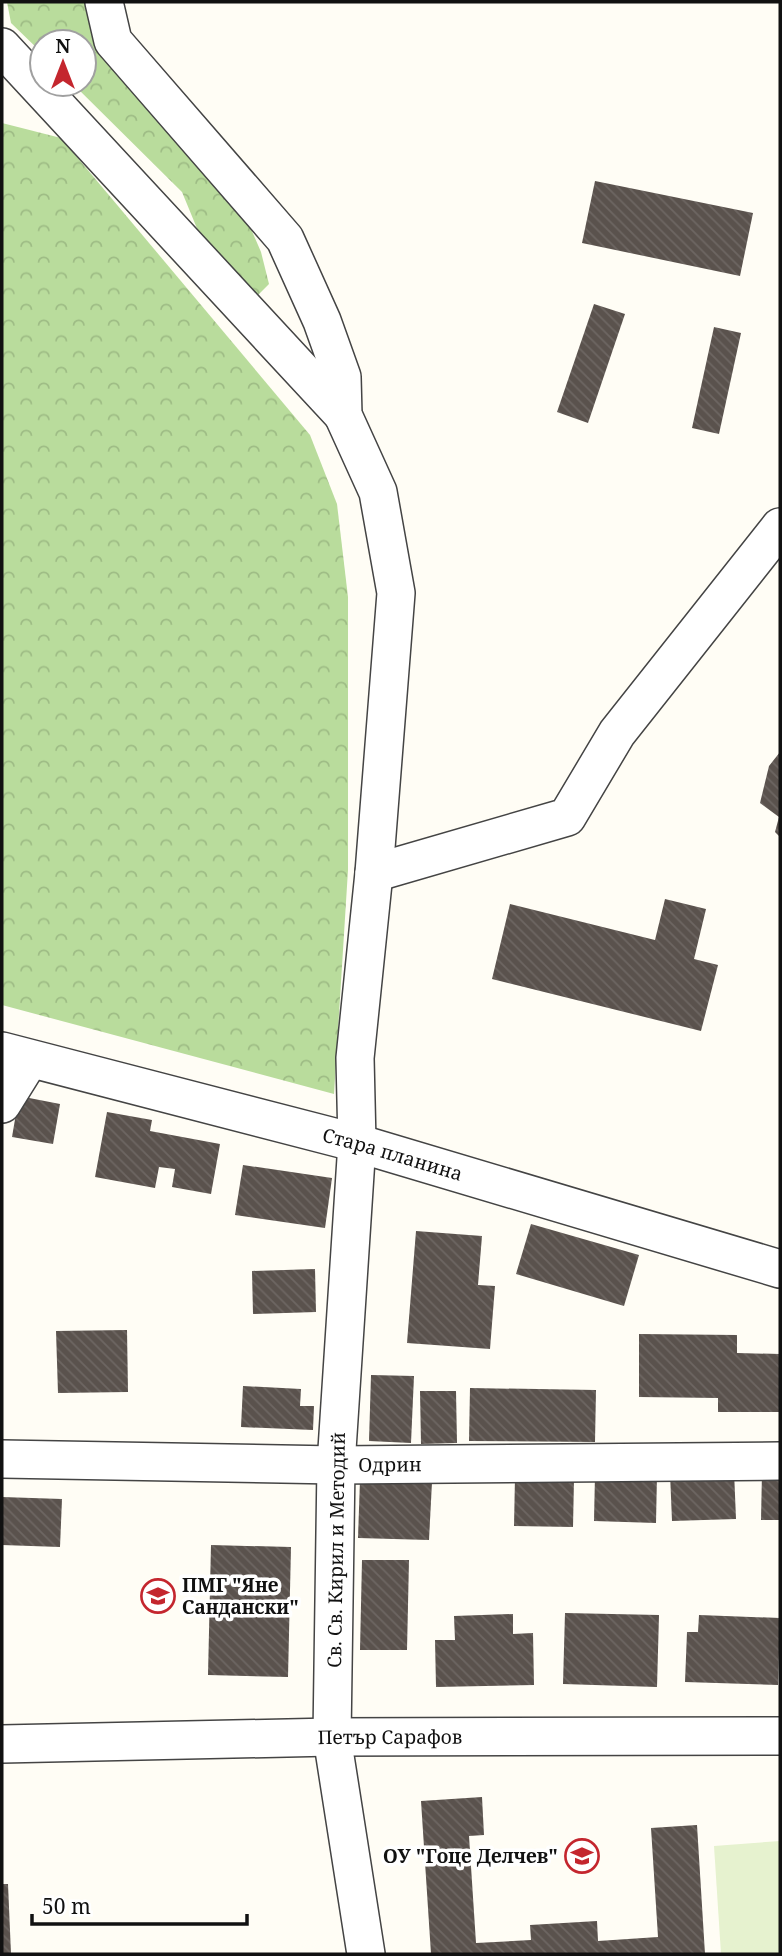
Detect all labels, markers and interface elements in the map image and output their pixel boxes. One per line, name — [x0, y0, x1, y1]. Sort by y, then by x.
north arrow — [28, 28, 98, 98]
text: N — [56, 33, 71, 59]
street label: Стара планина — [320, 1122, 466, 1187]
street label: Св. Св. Кирил и Методий — [321, 1432, 351, 1668]
street label: Одрин — [358, 1451, 422, 1478]
place label: ПМГ "Яне Сандански" — [182, 1572, 299, 1620]
school or university icon: ПМГ "Яне Сандански" — [139, 1577, 177, 1615]
street label: Петър Сарафов — [317, 1724, 462, 1750]
school or university icon: ОУ "Гоце Делчев" — [563, 1837, 601, 1875]
place label: ОУ "Гоце Делчев" — [383, 1843, 558, 1869]
scale bar — [32, 1882, 247, 1926]
text: 50 m — [42, 1892, 91, 1920]

